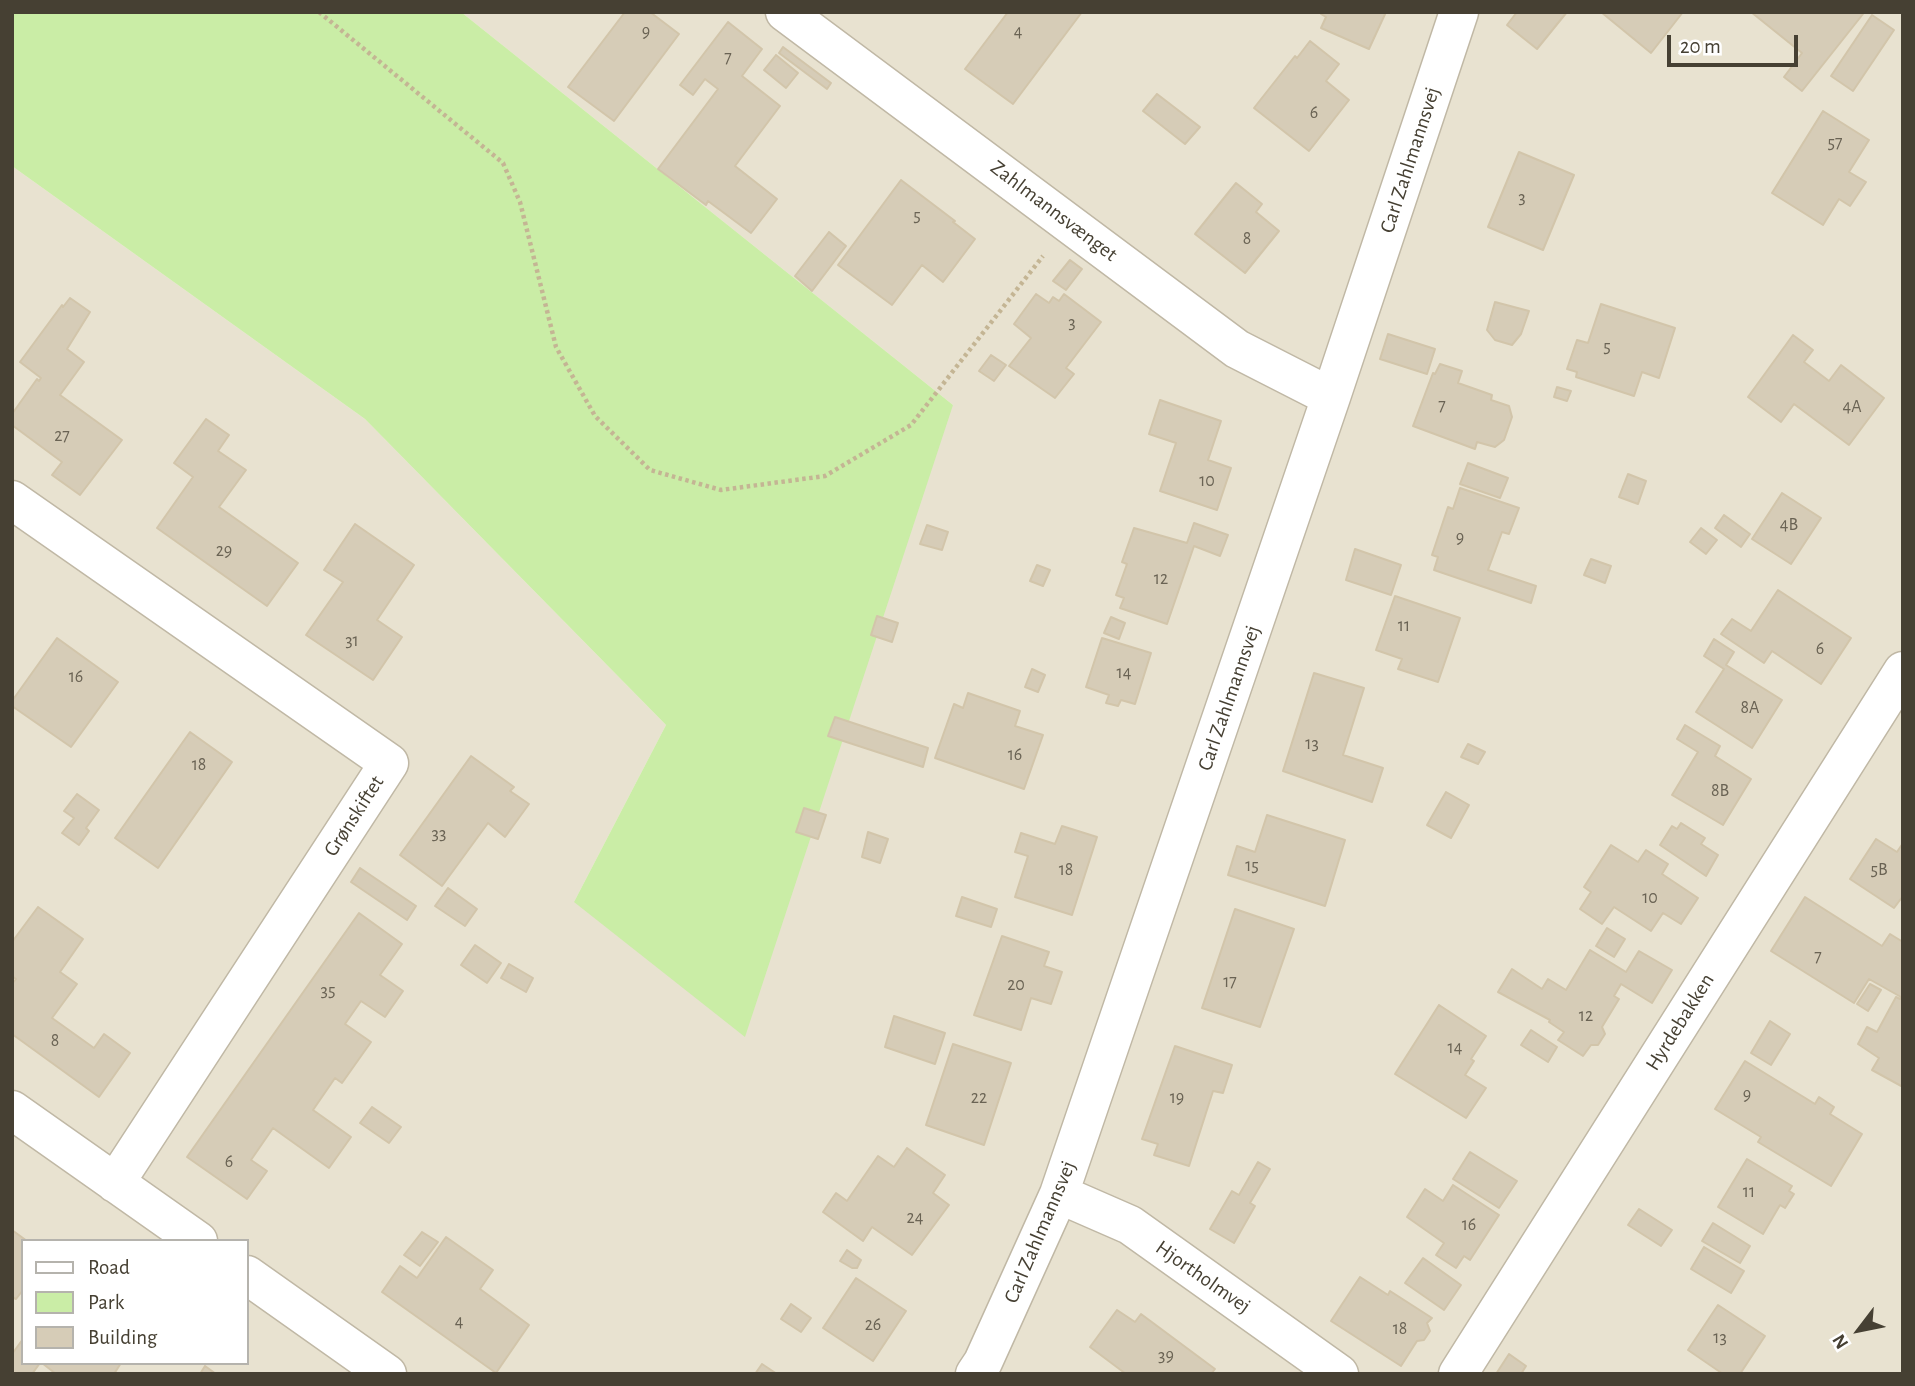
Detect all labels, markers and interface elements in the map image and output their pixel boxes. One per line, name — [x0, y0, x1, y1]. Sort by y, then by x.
house number: 9 — [642, 21, 650, 43]
house number: 4 — [1014, 21, 1022, 43]
scale bar — [1670, 21, 1801, 65]
text: 20 m — [1680, 36, 1721, 57]
house number: 7 — [724, 47, 732, 69]
street label: Carl Zahlmannsvej — [1375, 84, 1445, 236]
house number: 6 — [1310, 102, 1318, 124]
house number: 57 — [1827, 132, 1843, 154]
street label: Zahlmannsvænget — [985, 155, 1123, 267]
house number: 3 — [1518, 187, 1526, 209]
house number: 5 — [913, 205, 921, 227]
house number: 8 — [1243, 228, 1251, 250]
house number: 3 — [1068, 312, 1076, 334]
house number: 5 — [1603, 336, 1611, 358]
house number: 7 — [1438, 395, 1446, 417]
house number: 4A — [1842, 396, 1862, 418]
house number: 27 — [54, 425, 70, 447]
house number: 10 — [1199, 470, 1215, 492]
house number: 4B — [1780, 514, 1798, 536]
house number: 9 — [1456, 527, 1464, 549]
house number: 29 — [216, 540, 232, 562]
house number: 12 — [1154, 568, 1168, 590]
house number: 11 — [1398, 615, 1410, 637]
street label: Carl Zahlmannsvej — [1192, 622, 1266, 774]
house number: 31 — [345, 630, 359, 652]
house number: 6 — [1816, 638, 1824, 660]
house number: 14 — [1117, 662, 1131, 684]
house number: 16 — [69, 666, 83, 688]
house number: 8A — [1741, 697, 1759, 719]
house number: 13 — [1305, 733, 1319, 755]
house number: 16 — [1008, 744, 1022, 766]
house number: 18 — [192, 754, 206, 776]
street label: Grønskiftet — [318, 771, 390, 861]
house number: 8B — [1711, 780, 1729, 802]
house number: 33 — [432, 823, 446, 845]
house number: 15 — [1245, 855, 1259, 877]
house number: 18 — [1059, 859, 1073, 881]
house number: 5B — [1870, 859, 1888, 881]
house number: 10 — [1642, 887, 1658, 909]
house number: 7 — [1814, 946, 1822, 968]
street label: Hyrdebakken — [1640, 969, 1720, 1075]
house number: 17 — [1223, 971, 1237, 993]
house number: 20 — [1007, 974, 1025, 996]
house number: 35 — [321, 980, 335, 1002]
house number: 12 — [1579, 1005, 1593, 1027]
house number: 8 — [51, 1030, 59, 1052]
house number: 14 — [1448, 1037, 1462, 1059]
house number: 9 — [1743, 1084, 1751, 1106]
house number: 22 — [971, 1087, 987, 1109]
house number: 19 — [1170, 1087, 1184, 1109]
house number: 6 — [225, 1151, 233, 1173]
street label: Carl Zahlmannsvej — [999, 1157, 1081, 1307]
house number: 11 — [1743, 1181, 1755, 1203]
house number: 24 — [907, 1207, 923, 1229]
house number: 16 — [1462, 1214, 1476, 1236]
street label: Hjortholmvej — [1151, 1235, 1255, 1319]
legend — [21, 1239, 248, 1365]
text: Road — [88, 1257, 130, 1278]
text: Park — [88, 1292, 124, 1313]
north arrow — [1824, 1295, 1894, 1365]
house number: 4 — [455, 1311, 463, 1333]
house number: 26 — [865, 1314, 881, 1336]
house number: 18 — [1393, 1318, 1407, 1340]
text: Building — [88, 1327, 157, 1348]
house number: 13 — [1713, 1327, 1727, 1349]
text: N — [1829, 1331, 1852, 1352]
house number: 39 — [1158, 1345, 1174, 1367]

